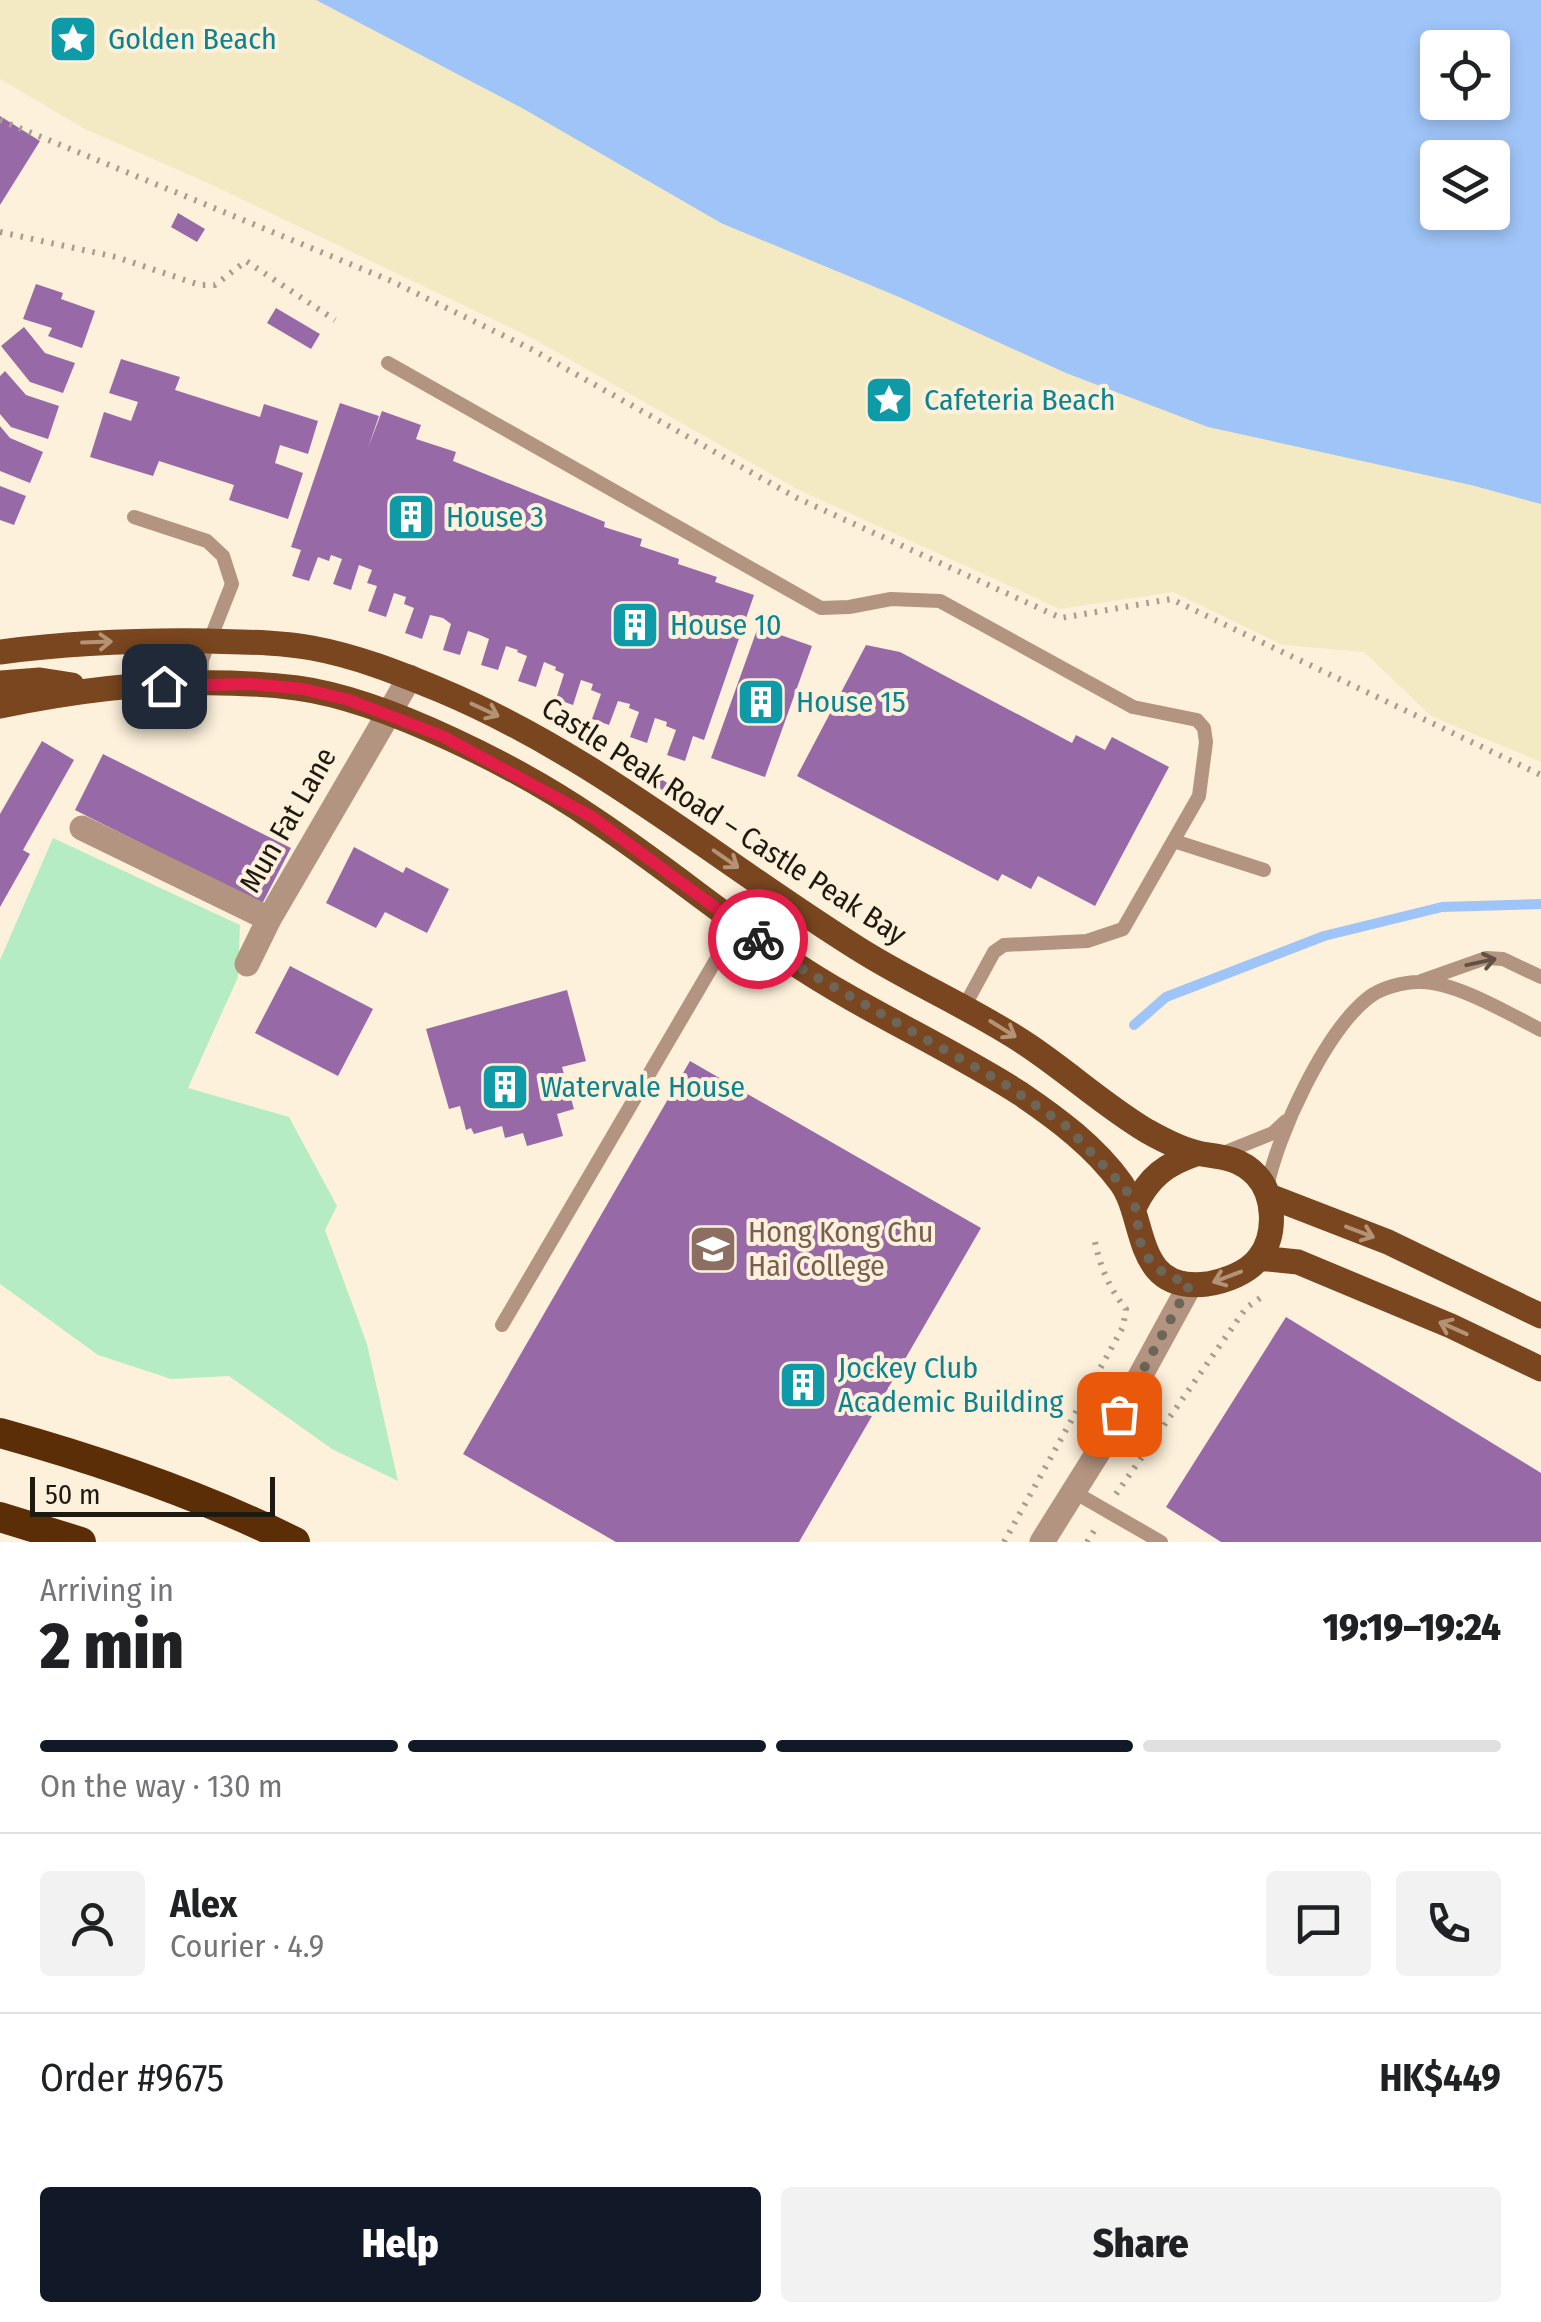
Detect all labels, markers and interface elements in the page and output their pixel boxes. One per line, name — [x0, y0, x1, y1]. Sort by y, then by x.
place icon: Golden Beach — [47, 13, 99, 65]
place label: Golden Beach — [108, 21, 277, 57]
map controls — [1420, 30, 1510, 230]
button: locate — [1420, 30, 1510, 120]
button: layers — [1420, 140, 1510, 230]
place icon: Cafeteria Beach — [863, 374, 915, 426]
place label: Cafeteria Beach — [924, 382, 1116, 418]
building icon: House 3 — [385, 491, 437, 543]
place label: House 3 — [446, 499, 544, 535]
building icon: House 10 — [609, 599, 661, 651]
place label: House 10 — [670, 607, 782, 643]
one-way arrow — [80, 632, 112, 651]
pin — [122, 644, 207, 729]
icon: home — [137, 659, 192, 714]
building icon: House 15 — [735, 676, 787, 728]
place label: House 15 — [796, 684, 906, 720]
street label: Castle Peak Road – Castle Peak Bay — [535, 689, 914, 953]
one-way arrow — [469, 701, 499, 720]
street label: Mun Fat Lane — [232, 741, 344, 899]
one-way arrow — [712, 848, 739, 869]
courier — [708, 889, 808, 989]
icon: bike — [731, 912, 786, 967]
one-way arrow — [1464, 952, 1496, 971]
one-way arrow — [988, 1019, 1016, 1039]
building icon: Watervale House — [479, 1061, 531, 1113]
place label: Watervale House — [540, 1069, 745, 1105]
place label: Hong Kong Chu Hai College — [748, 1214, 934, 1284]
school or university icon: Hong Kong Chu Hai College — [687, 1223, 739, 1275]
one-way arrow — [1343, 1224, 1374, 1242]
one-way arrow — [1212, 1269, 1243, 1287]
one-way arrow — [1439, 1317, 1469, 1336]
place label: Jockey Club Academic Building — [838, 1350, 1064, 1420]
building icon: Jockey Club Academic Building — [777, 1359, 829, 1411]
pin — [1077, 1372, 1162, 1457]
icon: bag — [1092, 1387, 1147, 1442]
scale bar — [30, 1472, 275, 1516]
text: 50 m — [45, 1478, 101, 1511]
text: Arriving in — [40, 1571, 174, 1609]
text: 19:19–19:24 — [1323, 1604, 1501, 1650]
text: 2 min — [40, 1607, 184, 1685]
text: On the way · 130 m — [40, 1767, 283, 1805]
button: person — [40, 1871, 145, 1976]
button: chat — [1266, 1871, 1371, 1976]
button: phone — [1396, 1871, 1501, 1976]
text: Alex — [170, 1881, 237, 1927]
text: Courier · 4.9 — [170, 1927, 324, 1965]
text: Order #9675 — [40, 2055, 224, 2101]
text: HK$449 — [1379, 2055, 1501, 2101]
button: Help — [40, 2187, 761, 2302]
button: Share — [781, 2187, 1501, 2302]

